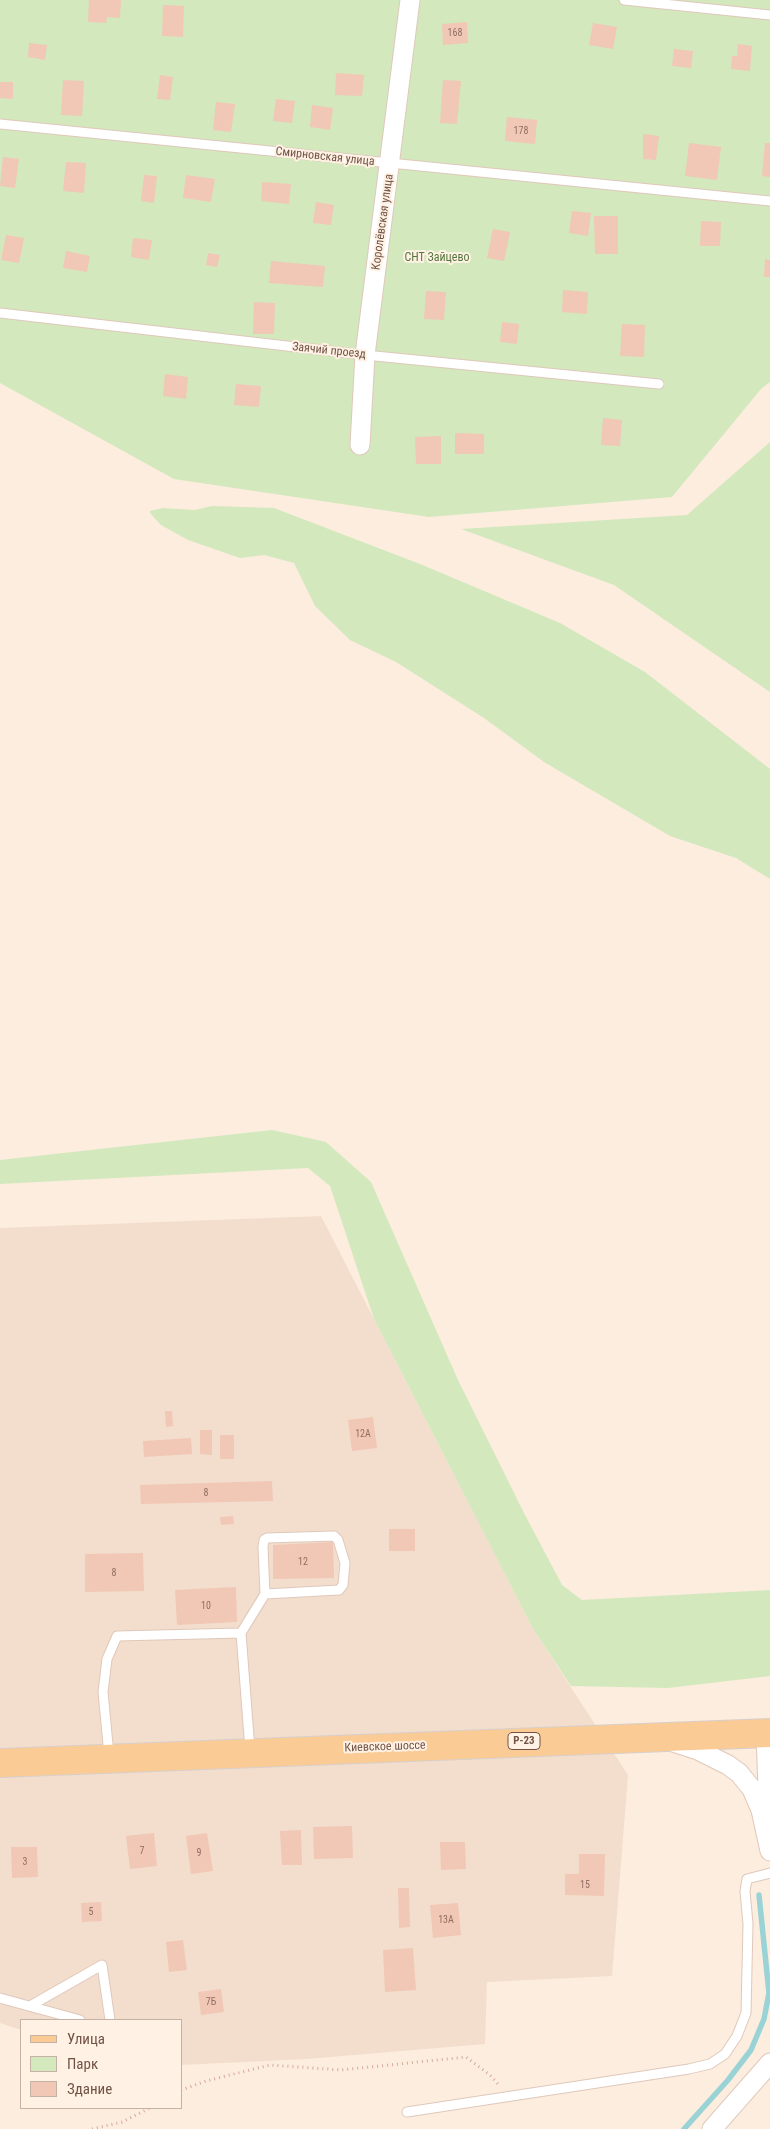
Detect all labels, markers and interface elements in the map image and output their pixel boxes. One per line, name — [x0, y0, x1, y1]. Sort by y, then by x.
house number: 168 — [448, 27, 462, 39]
house number: 178 — [514, 125, 528, 137]
street label: Смирновская улица — [275, 145, 375, 169]
street label: Королёвская улица — [369, 173, 397, 271]
park label: СНТ Зайцево — [404, 251, 470, 265]
street label: Заячий проезд — [291, 340, 367, 362]
house number: 12А — [355, 1428, 371, 1440]
house number: 8 — [204, 1487, 208, 1499]
house number: 12 — [298, 1556, 308, 1568]
house number: 8 — [112, 1567, 116, 1579]
house number: 10 — [201, 1600, 211, 1612]
road number: Р-23 — [508, 1732, 540, 1750]
street label: Киевское шоссе — [344, 1738, 426, 1756]
house number: 7 — [140, 1845, 144, 1857]
house number: 9 — [197, 1847, 201, 1859]
house number: 3 — [23, 1856, 27, 1868]
house number: 15 — [580, 1879, 590, 1891]
house number: 5 — [89, 1906, 93, 1918]
house number: 13А — [438, 1914, 454, 1926]
house number: 7Б — [206, 1996, 216, 2008]
legend — [20, 2019, 182, 2109]
text: Улица — [67, 2030, 105, 2048]
text: Парк — [67, 2055, 98, 2073]
text: Здание — [67, 2080, 112, 2098]

